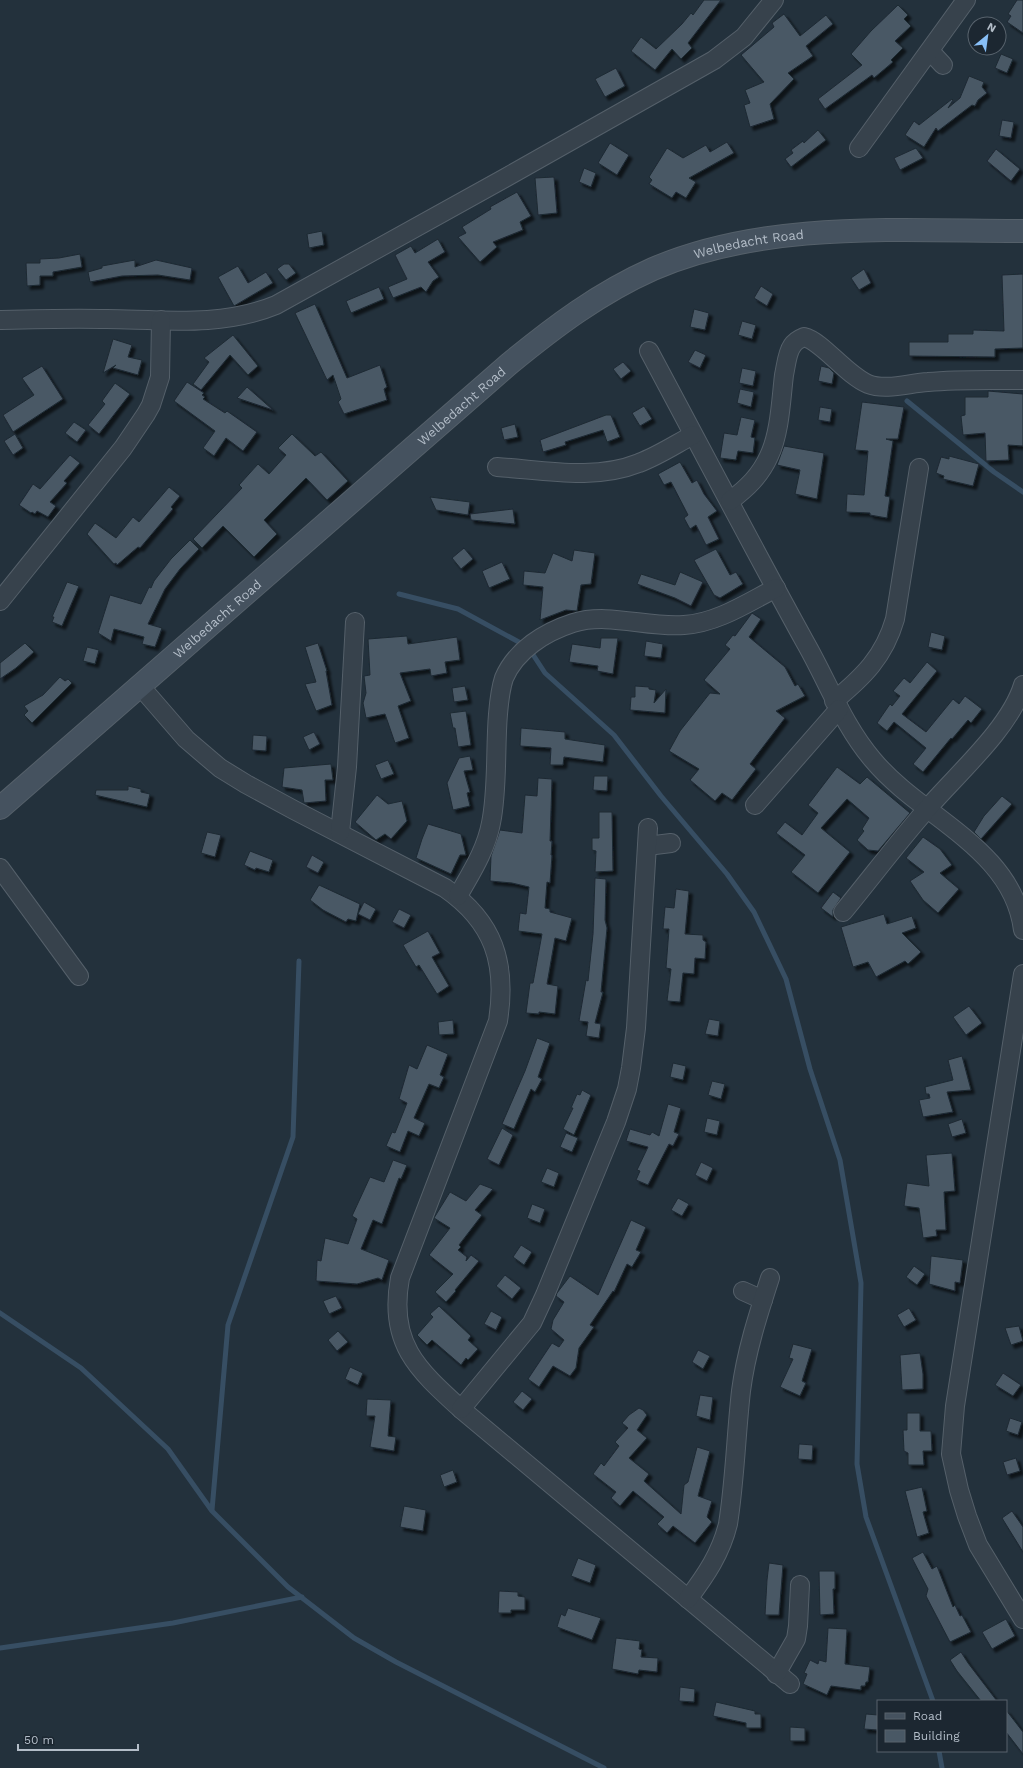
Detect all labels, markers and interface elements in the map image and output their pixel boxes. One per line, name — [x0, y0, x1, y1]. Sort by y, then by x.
north arrow — [967, 16, 1007, 56]
text: N — [985, 20, 998, 35]
street label: Welbedacht Road — [692, 227, 804, 262]
street label: Welbedacht Road — [415, 364, 509, 448]
street label: Welbedacht Road — [170, 577, 264, 661]
legend — [877, 1700, 1007, 1752]
text: Road — [913, 1709, 942, 1723]
scale bar — [18, 1726, 138, 1752]
text: Building — [913, 1729, 960, 1743]
text: 50 m — [24, 1733, 54, 1747]

